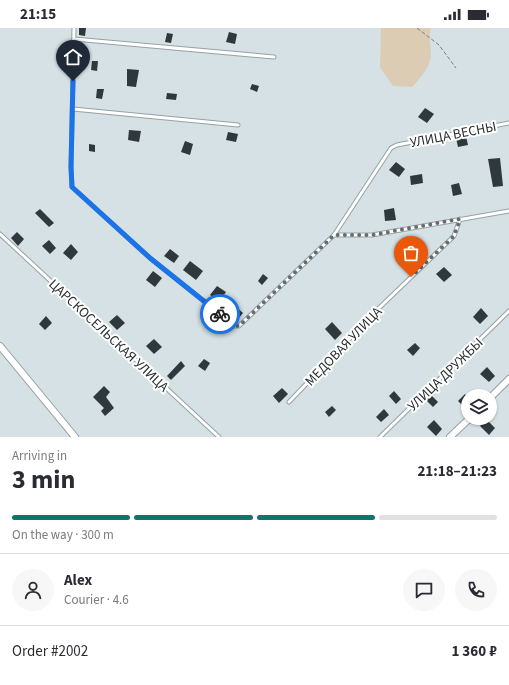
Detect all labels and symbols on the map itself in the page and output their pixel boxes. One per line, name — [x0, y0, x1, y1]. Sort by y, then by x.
pin — [56, 40, 90, 81]
street label: УЛИЦА ВЕСНЫ — [408, 117, 498, 153]
pin — [394, 236, 428, 277]
street label: ЦАРСКОСЕЛЬСКАЯ УЛИЦА — [44, 275, 173, 397]
courier — [200, 294, 240, 334]
street label: МЕДОВАЯ УЛИЦА — [301, 302, 387, 391]
street label: УЛИЦА ДРУЖБЫ — [403, 333, 488, 416]

